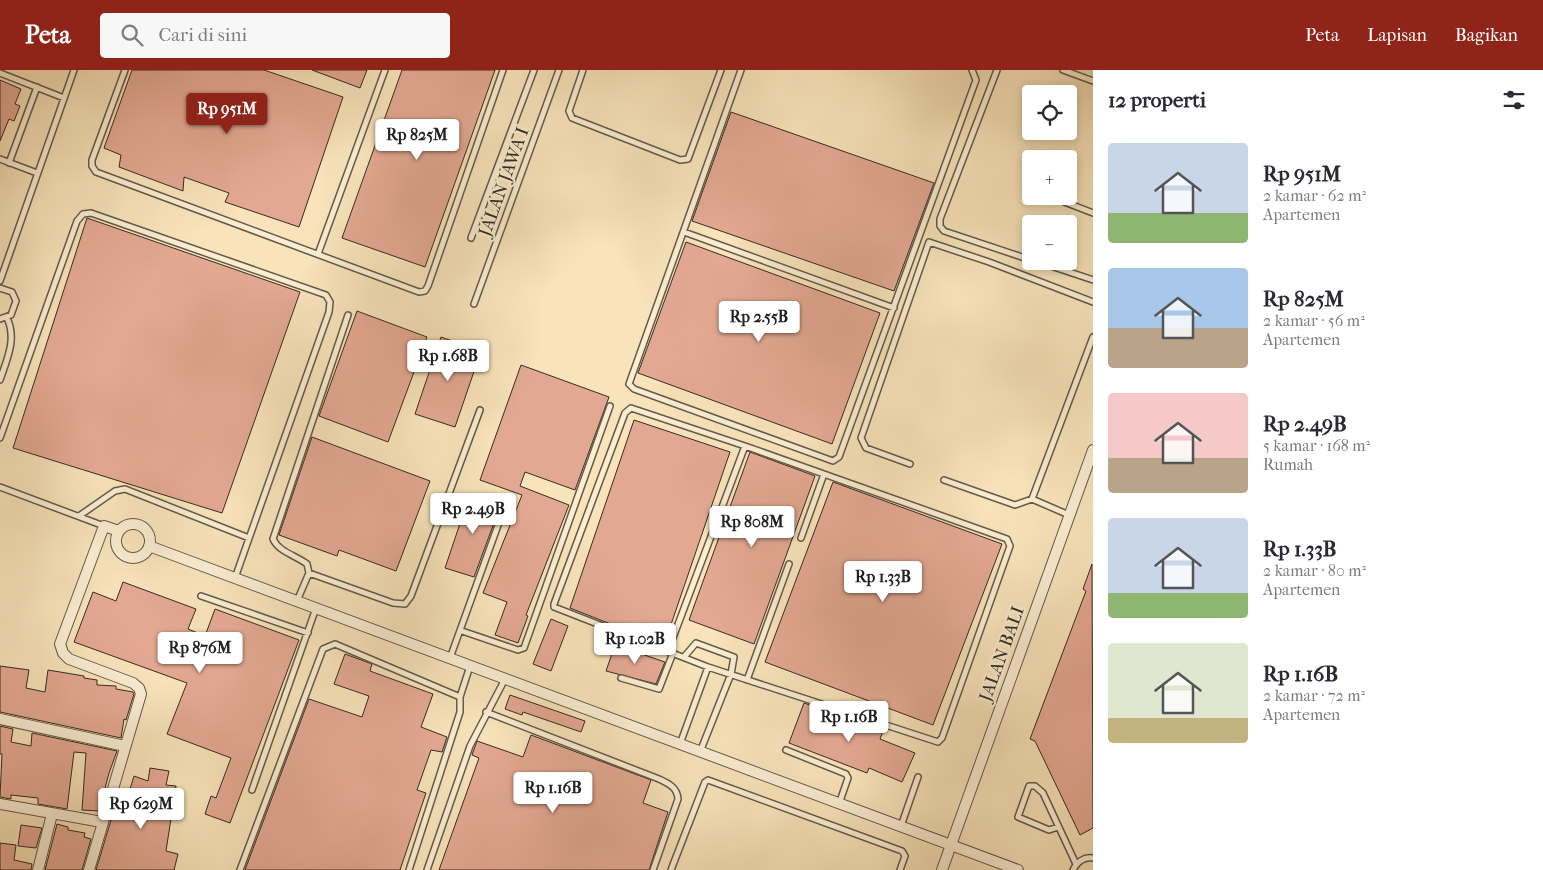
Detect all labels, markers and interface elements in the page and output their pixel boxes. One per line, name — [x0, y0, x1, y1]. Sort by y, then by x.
search box — [100, 13, 450, 58]
text: Peta — [25, 21, 70, 49]
icon: search — [118, 21, 146, 49]
text: Cari di sini — [158, 24, 247, 46]
text: Peta — [1305, 25, 1339, 46]
text: Lapisan — [1367, 25, 1427, 46]
text: Bagikan — [1455, 25, 1518, 46]
map controls — [1022, 85, 1077, 270]
button: locate — [1022, 85, 1077, 140]
icon: filters — [1500, 86, 1528, 114]
text: 12 properti — [1108, 88, 1206, 112]
pin: Rp 951M — [181, 92, 273, 135]
text: Rp 951M — [197, 99, 257, 118]
pin: Rp 825M — [371, 118, 463, 161]
street label: JALAN JAWA I — [474, 124, 533, 241]
text: Rp 825M — [386, 125, 448, 144]
button: + — [1022, 150, 1077, 205]
text: Rp 951M — [1263, 162, 1341, 186]
icon: home — [1148, 163, 1208, 223]
text: 2 kamar · 62 m² — [1263, 186, 1366, 205]
text: Apartemen — [1263, 205, 1340, 224]
button: − — [1022, 215, 1077, 270]
text: Rp 825M — [1263, 287, 1344, 311]
icon: home — [1148, 288, 1208, 348]
pin: Rp 2.55B — [707, 300, 811, 343]
text: Rp 2.55B — [730, 307, 788, 326]
text: 2 kamar · 56 m² — [1263, 311, 1365, 330]
text: Apartemen — [1263, 330, 1340, 349]
pin: Rp 1.68B — [396, 340, 500, 382]
text: Rp 1.68B — [418, 346, 478, 365]
text: Rp 2.49B — [1263, 412, 1347, 436]
icon: home — [1148, 413, 1208, 473]
text: 5 kamar · 168 m² — [1263, 436, 1370, 455]
text: Rumah — [1263, 455, 1313, 474]
pin: Rp 2.49B — [421, 492, 525, 535]
text: Rp 2.49B — [441, 499, 505, 518]
pin: Rp 808M — [706, 506, 798, 548]
text: Rp 808M — [720, 512, 784, 531]
text: Rp 1.33B — [1263, 537, 1337, 561]
icon: home — [1148, 538, 1208, 598]
pin: Rp 1.33B — [831, 560, 935, 603]
text: 2 kamar · 80 m² — [1263, 561, 1366, 580]
text: Rp 1.33B — [855, 567, 911, 586]
text: Apartemen — [1263, 580, 1340, 599]
street label: JALAN BALI — [974, 604, 1029, 706]
pin: Rp 1.02B — [583, 622, 687, 665]
text: Rp 1.02B — [605, 629, 665, 648]
pin: Rp 876M — [154, 632, 246, 674]
text: Rp 876M — [169, 638, 231, 657]
text: Rp 1.16B — [1263, 662, 1338, 686]
icon: home — [1148, 663, 1208, 723]
text: 2 kamar · 72 m² — [1263, 686, 1365, 705]
pin: Rp 1.16B — [797, 700, 901, 743]
text: Apartemen — [1263, 705, 1340, 724]
text: Rp 1.16B — [820, 707, 878, 726]
pin: Rp 1.16B — [501, 772, 605, 814]
text: Rp 1.16B — [524, 778, 582, 797]
pin: Rp 629M — [95, 788, 187, 830]
text: Rp 629M — [109, 794, 173, 813]

